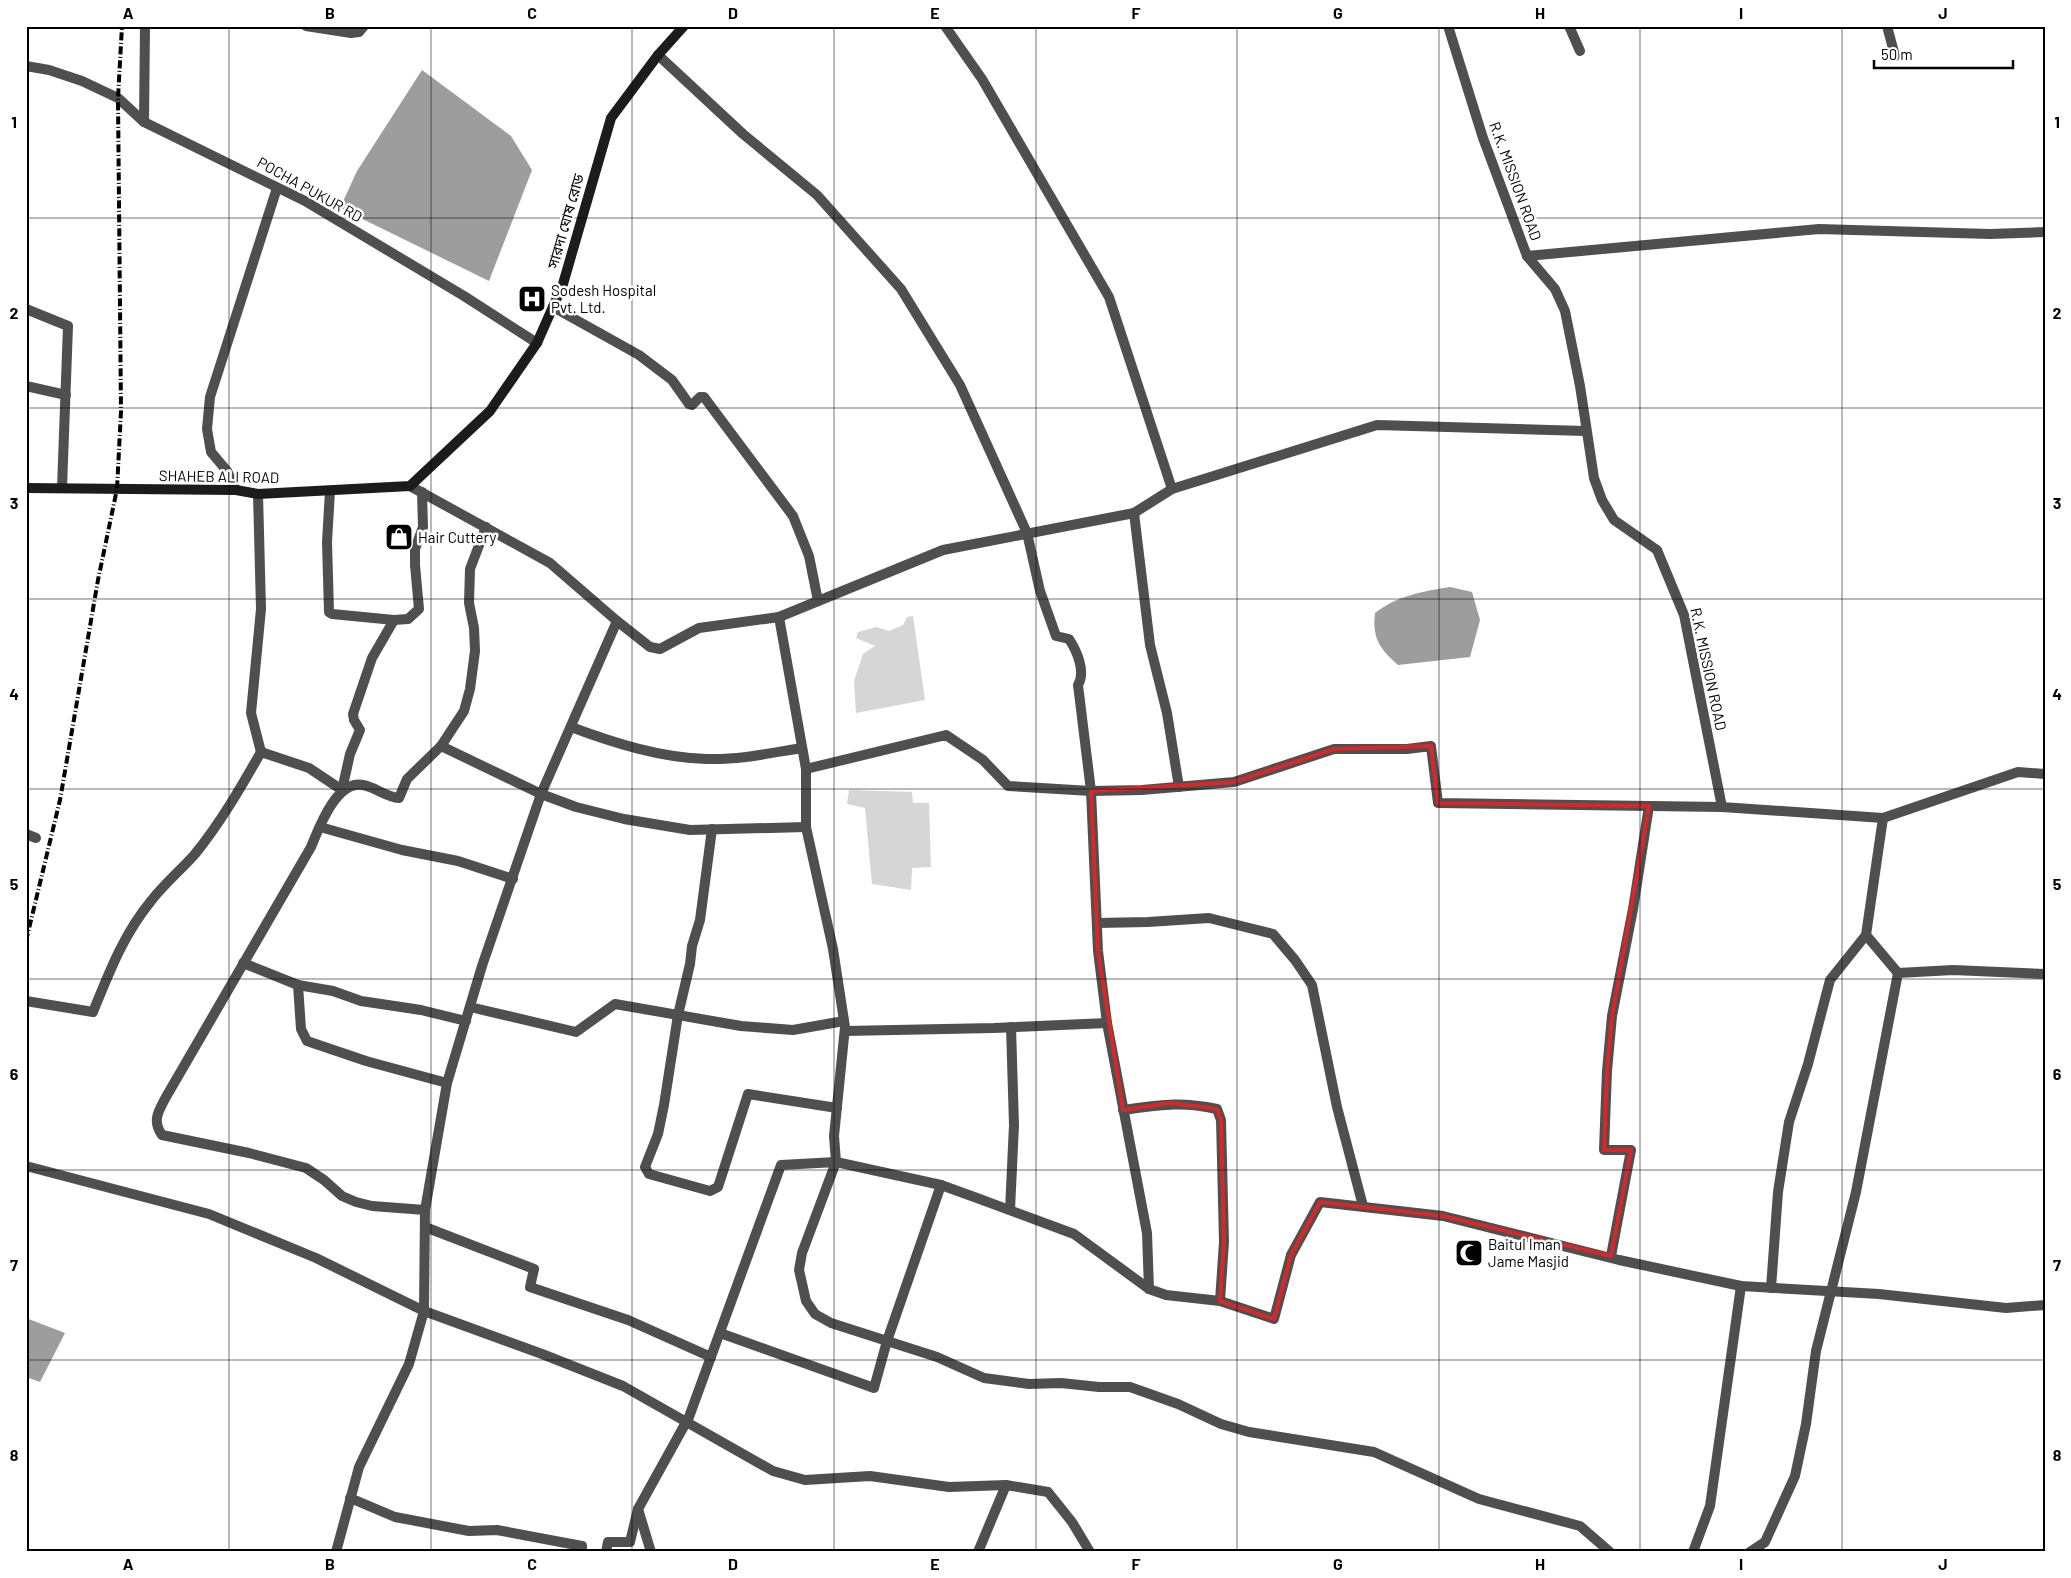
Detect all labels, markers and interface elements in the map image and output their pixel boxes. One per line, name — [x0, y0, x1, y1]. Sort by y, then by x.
text: A — [123, 3, 134, 22]
text: B — [325, 3, 335, 22]
text: C — [527, 3, 537, 22]
text: D — [728, 3, 738, 22]
text: E — [930, 3, 940, 22]
text: F — [1132, 3, 1141, 22]
text: G — [1333, 3, 1343, 22]
text: H — [1535, 3, 1545, 22]
text: I — [1739, 3, 1743, 22]
text: J — [1938, 3, 1948, 22]
scale bar — [1874, 38, 2012, 70]
text: 50 m — [1881, 45, 1913, 63]
text: 1 — [11, 112, 17, 131]
text: 1 — [2054, 112, 2060, 131]
street label: R.K. MISSION ROAD — [1486, 119, 1546, 243]
street label: POCHA PUKUR RD — [254, 153, 366, 225]
street label: সারদা ঘোষ রোড — [543, 171, 587, 271]
place label: Sodesh Hospital Pvt. Ltd. — [551, 281, 656, 316]
hospital icon: Sodesh Hospital Pvt. Ltd. — [517, 284, 547, 314]
text: 2 — [10, 303, 19, 322]
text: 2 — [2053, 303, 2062, 322]
street label: SHAHEB ALI ROAD — [159, 466, 279, 486]
text: 3 — [10, 493, 18, 512]
text: 3 — [2053, 493, 2061, 512]
shop icon: Hair Cuttery — [384, 522, 414, 552]
place label: Hair Cuttery — [418, 528, 496, 546]
street label: R.K. MISSION ROAD — [1687, 606, 1731, 732]
text: 4 — [9, 684, 19, 703]
text: 4 — [2052, 684, 2062, 703]
text: 5 — [10, 874, 19, 893]
text: 5 — [2053, 874, 2062, 893]
text: 6 — [10, 1064, 19, 1083]
text: 6 — [2053, 1064, 2062, 1083]
place label: Baitul Iman Jame Masjid — [1488, 1235, 1569, 1270]
mosque icon: Baitul Iman Jame Masjid — [1454, 1238, 1484, 1268]
text: 7 — [10, 1255, 18, 1274]
text: 7 — [2053, 1255, 2061, 1274]
text: 8 — [10, 1445, 19, 1464]
text: 8 — [2053, 1445, 2062, 1464]
text: A — [123, 1554, 134, 1573]
text: B — [325, 1554, 335, 1573]
text: C — [527, 1554, 537, 1573]
text: D — [728, 1554, 738, 1573]
text: E — [930, 1554, 940, 1573]
text: F — [1132, 1554, 1141, 1573]
text: G — [1333, 1554, 1343, 1573]
text: H — [1535, 1554, 1545, 1573]
text: I — [1739, 1554, 1743, 1573]
text: J — [1938, 1554, 1948, 1573]

